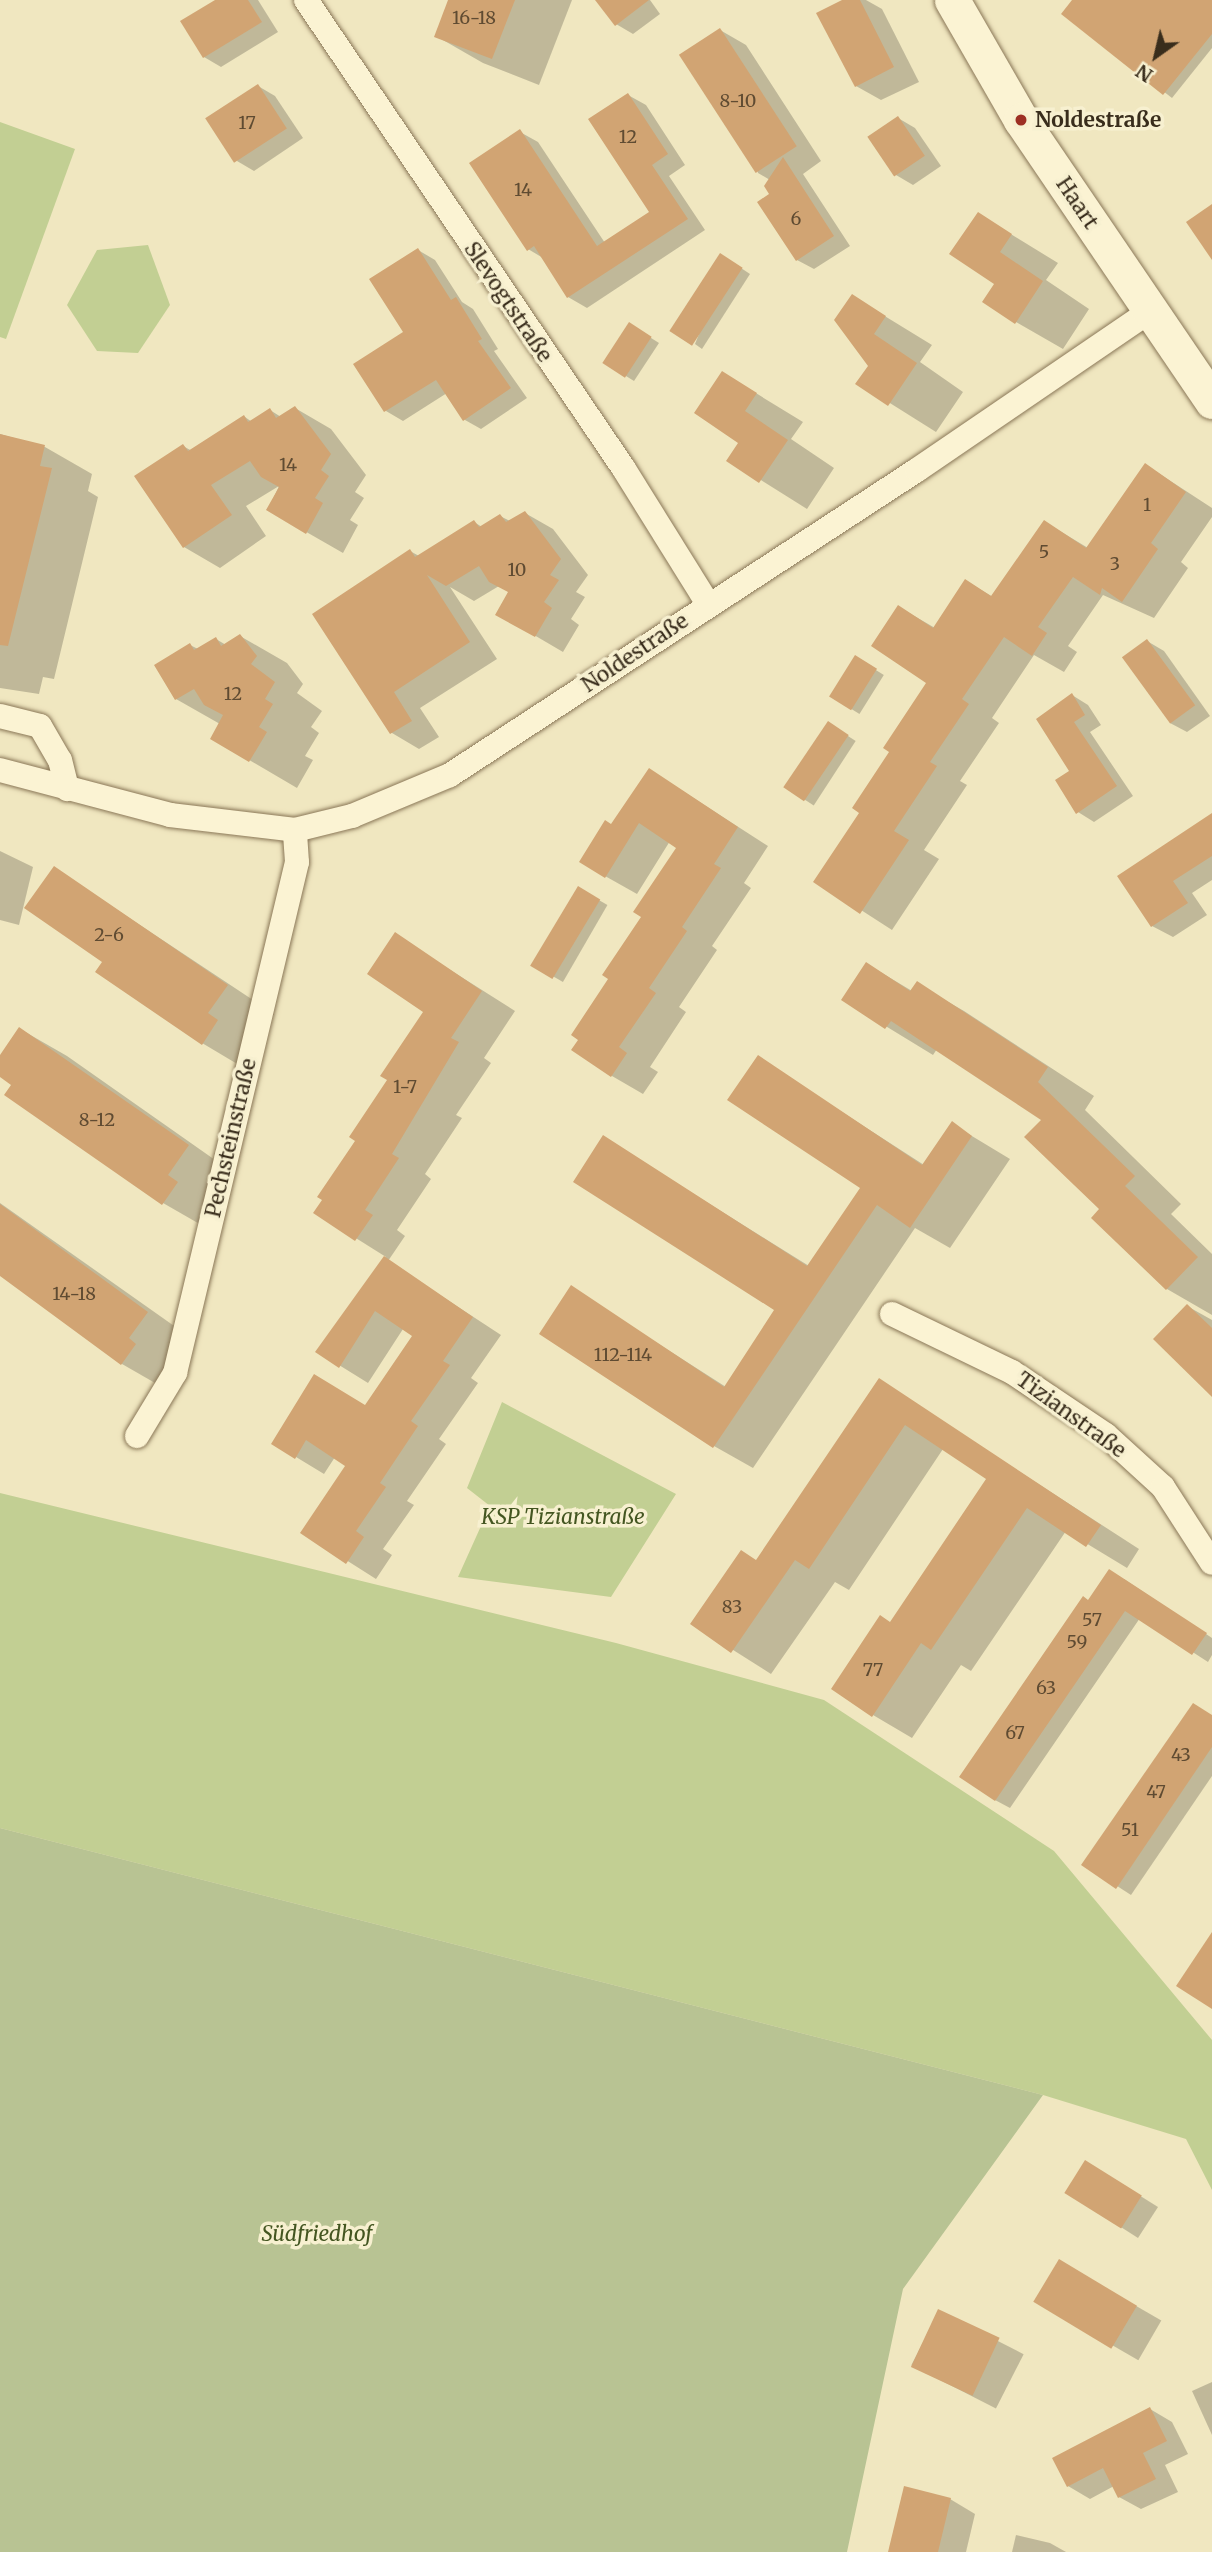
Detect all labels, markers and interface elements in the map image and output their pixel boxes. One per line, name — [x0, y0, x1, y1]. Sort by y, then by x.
house number: 16-18 — [452, 7, 496, 29]
north arrow — [1121, 21, 1191, 91]
text: N — [1131, 59, 1157, 88]
house number: 8-10 — [720, 90, 756, 112]
place label: Noldestraße — [1035, 107, 1161, 133]
house number: 17 — [238, 112, 256, 134]
marker: Noldestraße — [1013, 112, 1029, 128]
house number: 12 — [619, 126, 637, 148]
street label: Haart — [1051, 172, 1103, 234]
house number: 14 — [514, 179, 532, 201]
house number: 6 — [791, 208, 801, 230]
street label: Slevogtstraße — [459, 237, 557, 367]
house number: 14 — [279, 454, 297, 476]
house number: 1 — [1143, 494, 1151, 516]
house number: 5 — [1039, 541, 1049, 563]
house number: 3 — [1110, 553, 1120, 575]
house number: 10 — [508, 559, 526, 581]
street label: Noldestraße — [577, 608, 693, 698]
house number: 12 — [224, 683, 242, 705]
house number: 2-6 — [94, 924, 124, 946]
street label: Pechsteinstraße — [200, 1056, 262, 1220]
house number: 1-7 — [393, 1076, 417, 1098]
house number: 8-12 — [79, 1109, 115, 1131]
house number: 14-18 — [52, 1283, 96, 1305]
house number: 112-114 — [594, 1344, 652, 1366]
street label: Tizianstraße — [1011, 1367, 1131, 1463]
park label: KSP Tizianstraße — [481, 1504, 645, 1530]
house number: 83 — [722, 1596, 742, 1618]
house number: 57 — [1082, 1609, 1102, 1631]
house number: 59 — [1067, 1631, 1087, 1653]
house number: 77 — [863, 1659, 883, 1681]
house number: 63 — [1036, 1677, 1056, 1699]
house number: 67 — [1005, 1722, 1025, 1744]
house number: 43 — [1171, 1744, 1191, 1766]
house number: 47 — [1146, 1781, 1166, 1803]
house number: 51 — [1121, 1819, 1139, 1841]
park label: Südfriedhof — [261, 2221, 373, 2247]

